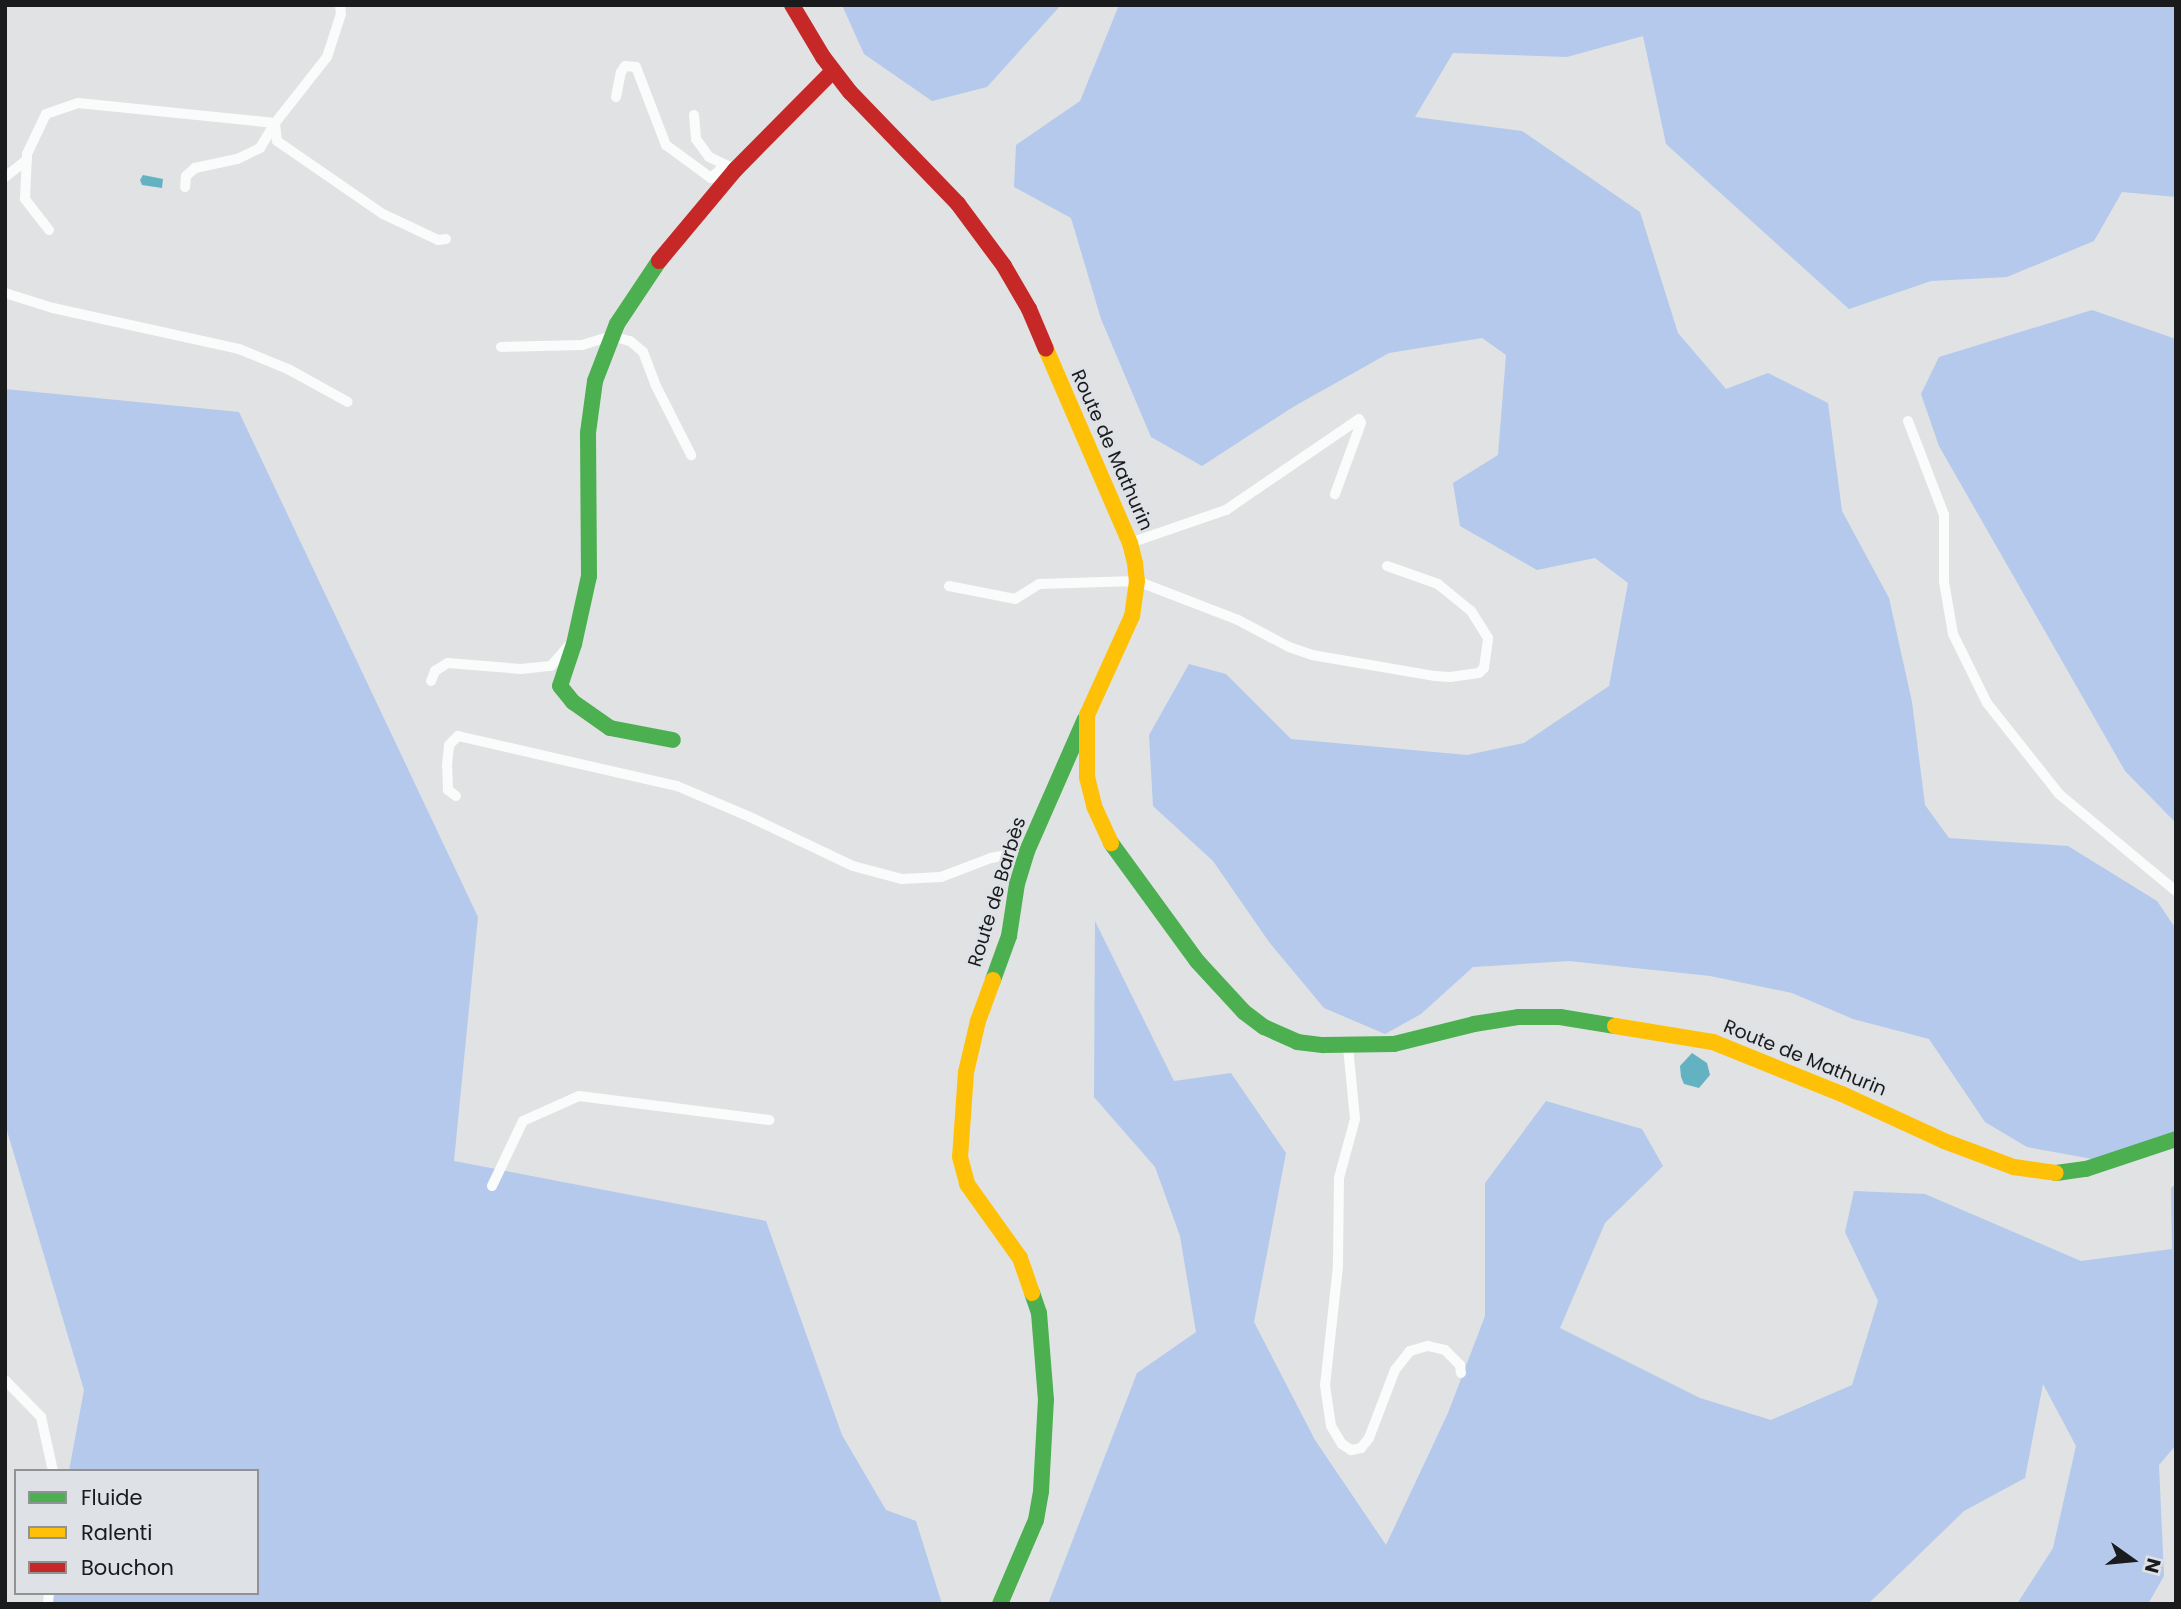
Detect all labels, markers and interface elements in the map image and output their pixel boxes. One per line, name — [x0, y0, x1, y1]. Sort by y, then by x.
street label: Route de Mathurin — [1066, 366, 1158, 534]
street label: Route de Barbès — [963, 814, 1031, 970]
street label: Route de Mathurin — [1720, 1015, 1890, 1101]
legend — [14, 1469, 259, 1595]
text: Fluide — [81, 1483, 143, 1512]
text: Ralenti — [81, 1518, 152, 1547]
north arrow — [2097, 1525, 2167, 1595]
text: Bouchon — [81, 1553, 174, 1582]
text: N — [2138, 1555, 2168, 1576]

